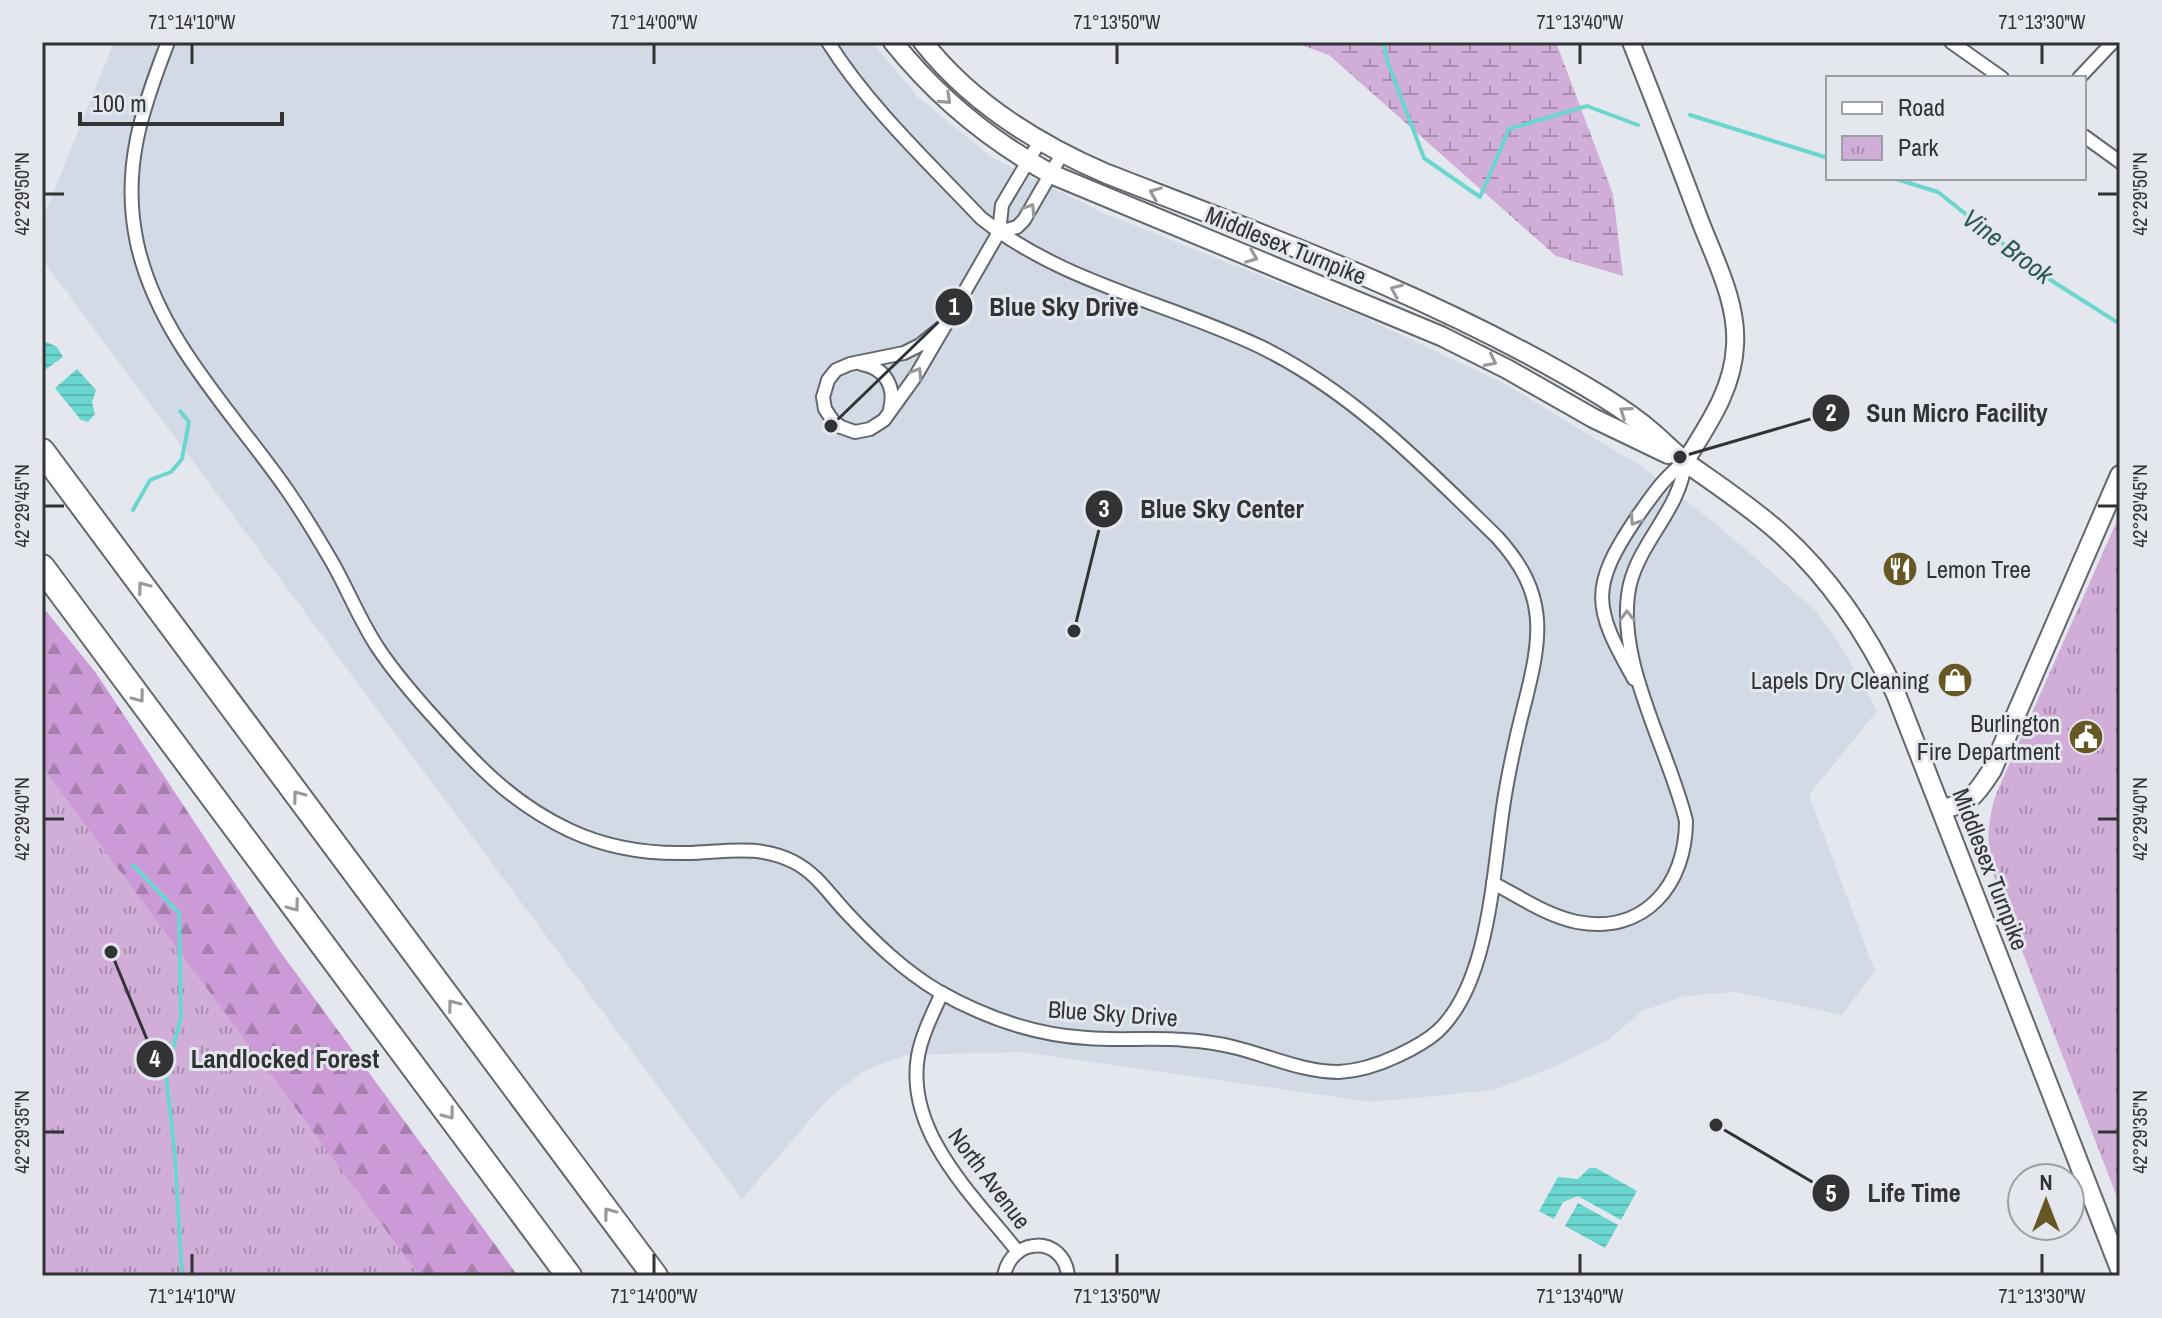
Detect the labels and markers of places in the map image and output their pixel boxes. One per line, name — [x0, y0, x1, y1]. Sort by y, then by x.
callout: Blue Sky Drive — [934, 282, 1155, 332]
callout: Sun Micro Facility — [1811, 388, 2064, 438]
callout: Blue Sky Center — [1084, 484, 1320, 534]
restaurant icon: Lemon Tree — [1881, 550, 1919, 588]
place label: Lemon Tree — [1926, 553, 2031, 585]
shop icon: Lapels Dry Cleaning — [1936, 661, 1974, 699]
place label: Lapels Dry Cleaning — [1751, 664, 1929, 696]
place label: Burlington Fire Department — [1917, 707, 2061, 767]
public building icon: Burlington Fire Department — [2067, 718, 2105, 756]
callout: Landlocked Forest — [135, 1034, 395, 1084]
callout: Life Time — [1811, 1168, 1977, 1218]

